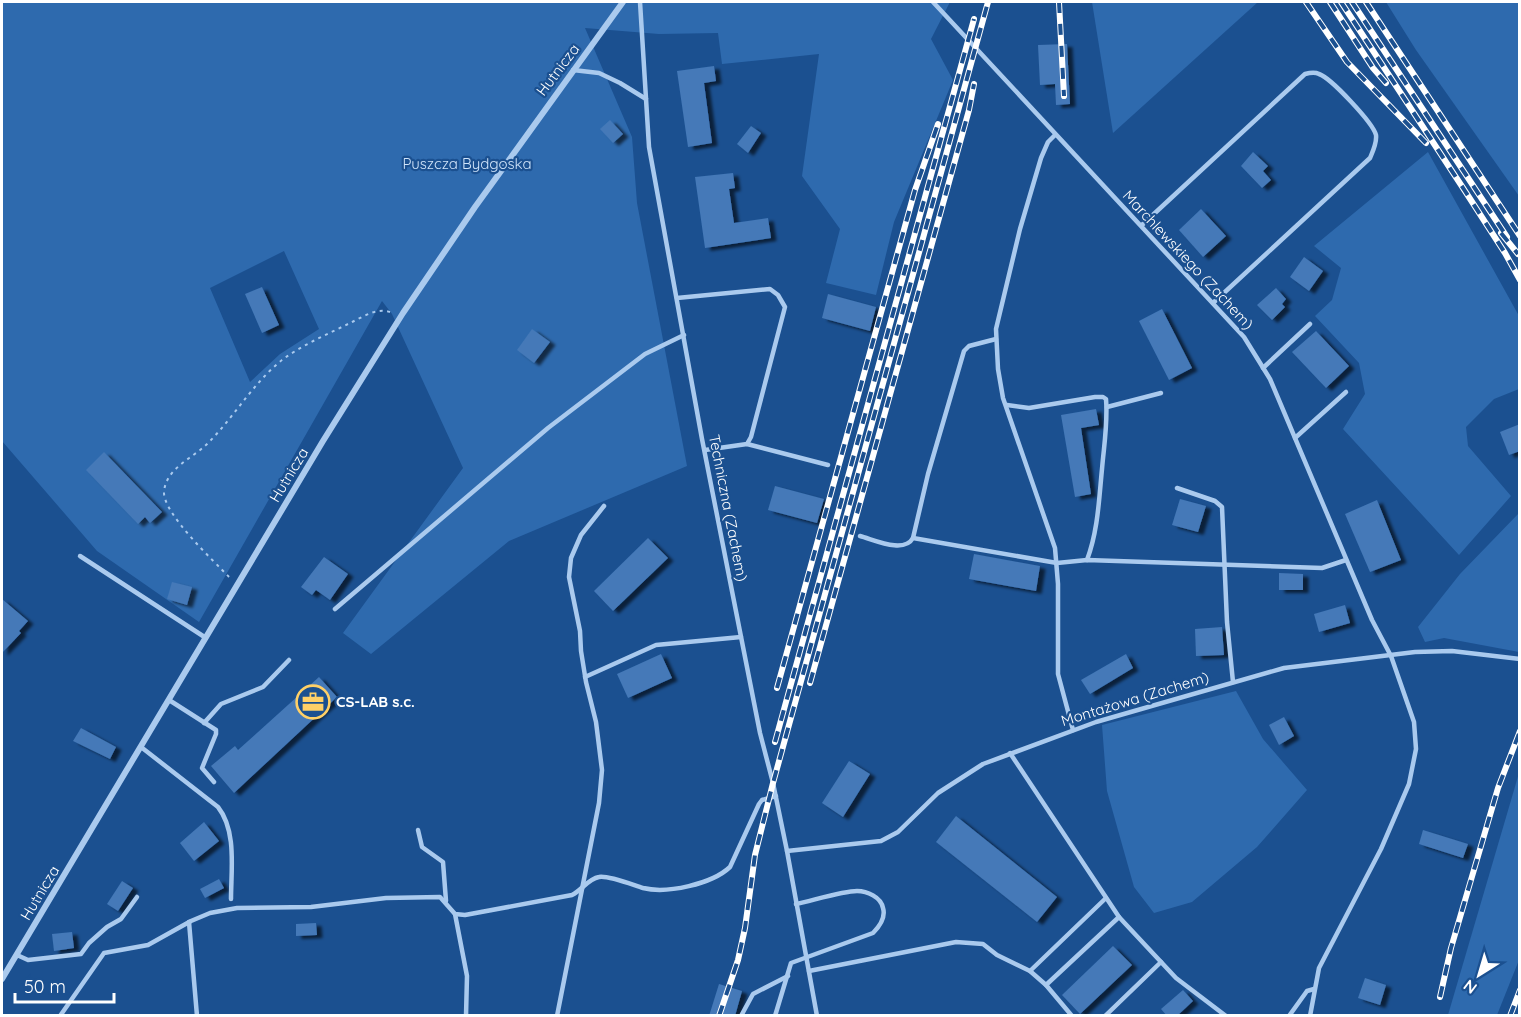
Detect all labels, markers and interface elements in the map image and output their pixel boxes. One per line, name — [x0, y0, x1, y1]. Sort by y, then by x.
street label: Hutnicza — [532, 40, 583, 100]
park label: Puszcza Bydgoska — [402, 154, 532, 173]
street label: Marchlewskiego (Zachem) — [1119, 186, 1258, 333]
street label: Techniczna (Zachem) — [705, 433, 752, 583]
street label: Hutnicza — [265, 444, 312, 506]
street label: Montażowa (Zachem) — [1059, 667, 1211, 730]
office icon: CS-LAB s.c. — [295, 684, 331, 720]
place label: CS-LAB s.c. — [336, 692, 415, 711]
street label: Hutnicza — [16, 862, 63, 924]
north arrow — [1449, 945, 1509, 1005]
scale bar — [15, 966, 114, 1004]
text: 50 m — [24, 975, 66, 998]
text: N — [1459, 975, 1481, 999]

